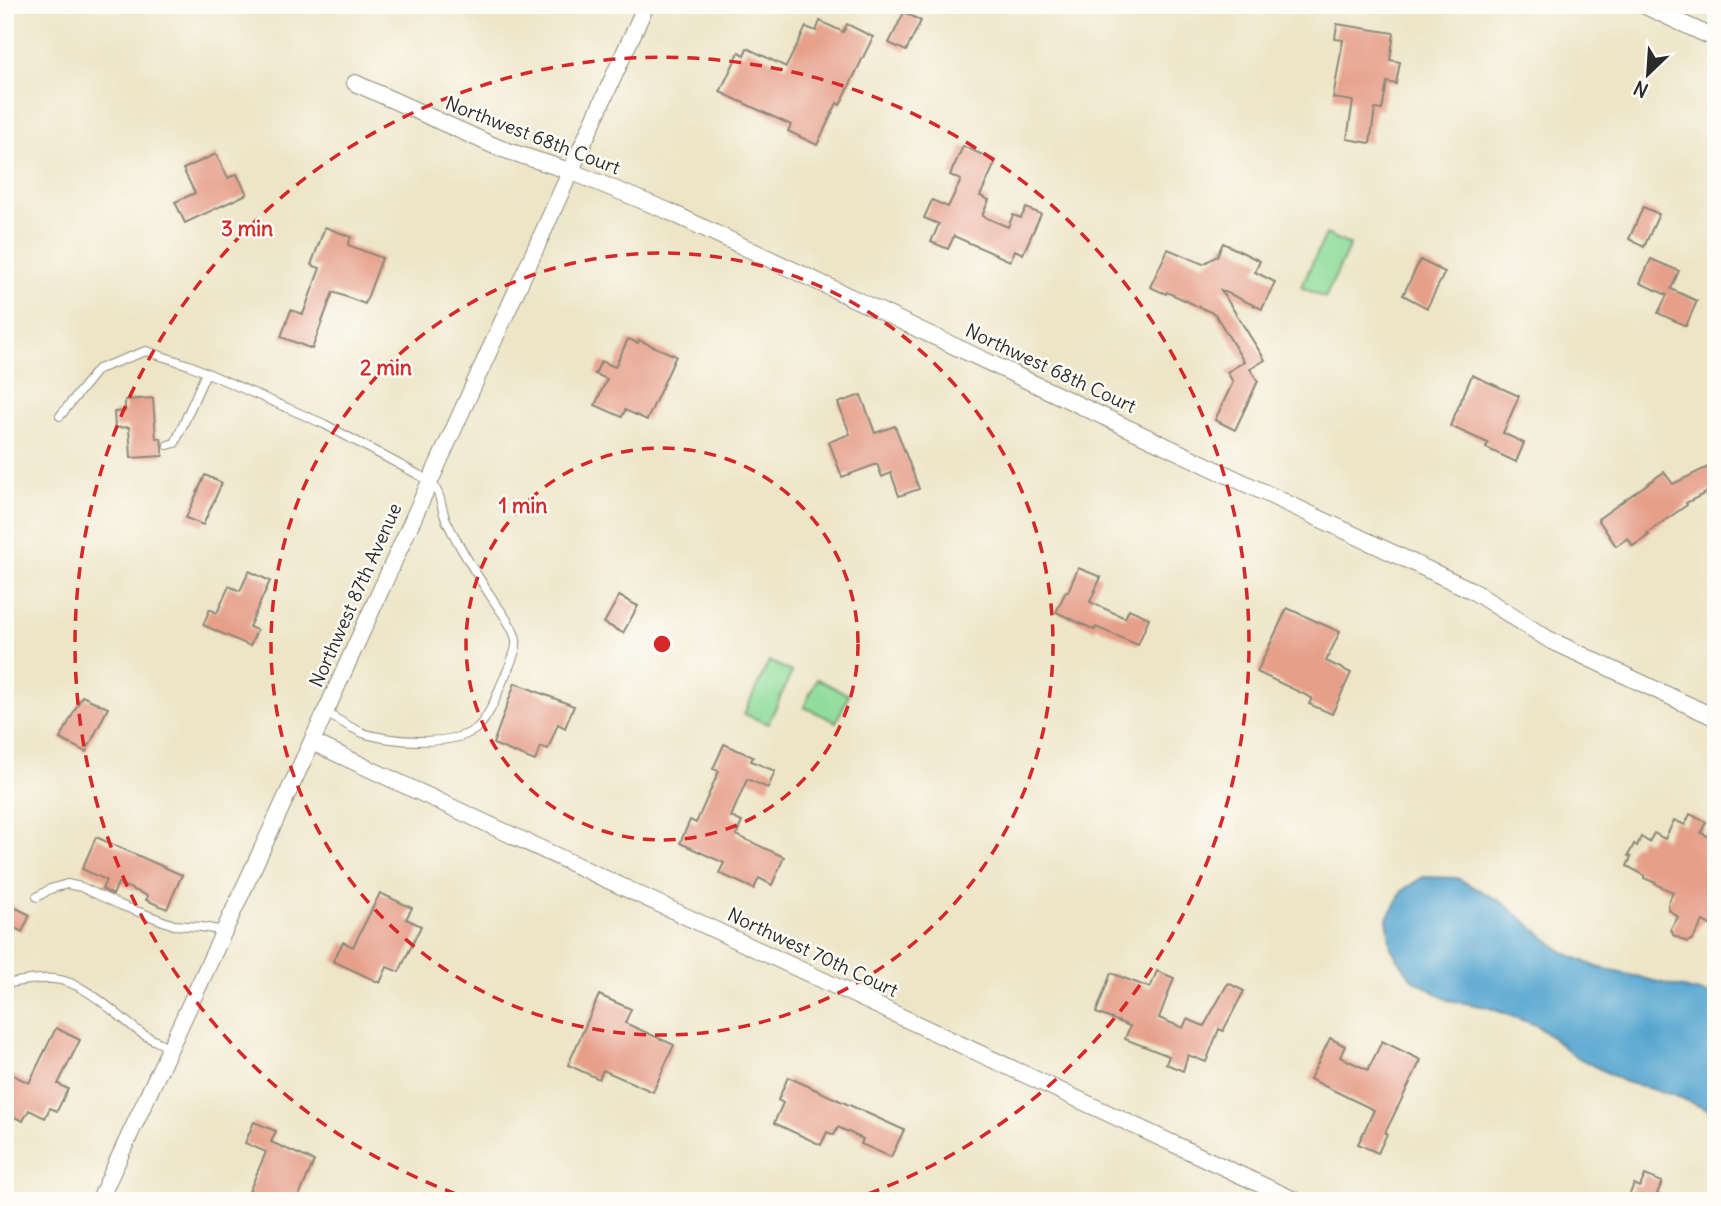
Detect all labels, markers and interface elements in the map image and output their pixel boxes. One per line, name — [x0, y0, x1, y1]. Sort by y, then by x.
north arrow — [1612, 38, 1682, 108]
text: N — [1630, 76, 1652, 103]
street label: Northwest 68th Court — [442, 91, 624, 179]
text: 3 min — [221, 215, 273, 242]
street label: Northwest 68th Court — [962, 318, 1140, 418]
text: 2 min — [360, 354, 412, 381]
text: 1 min — [499, 492, 547, 519]
street label: Northwest 87th Avenue — [304, 499, 406, 691]
centre of rings — [650, 632, 674, 656]
street label: Northwest 70th Court — [724, 902, 902, 1002]

